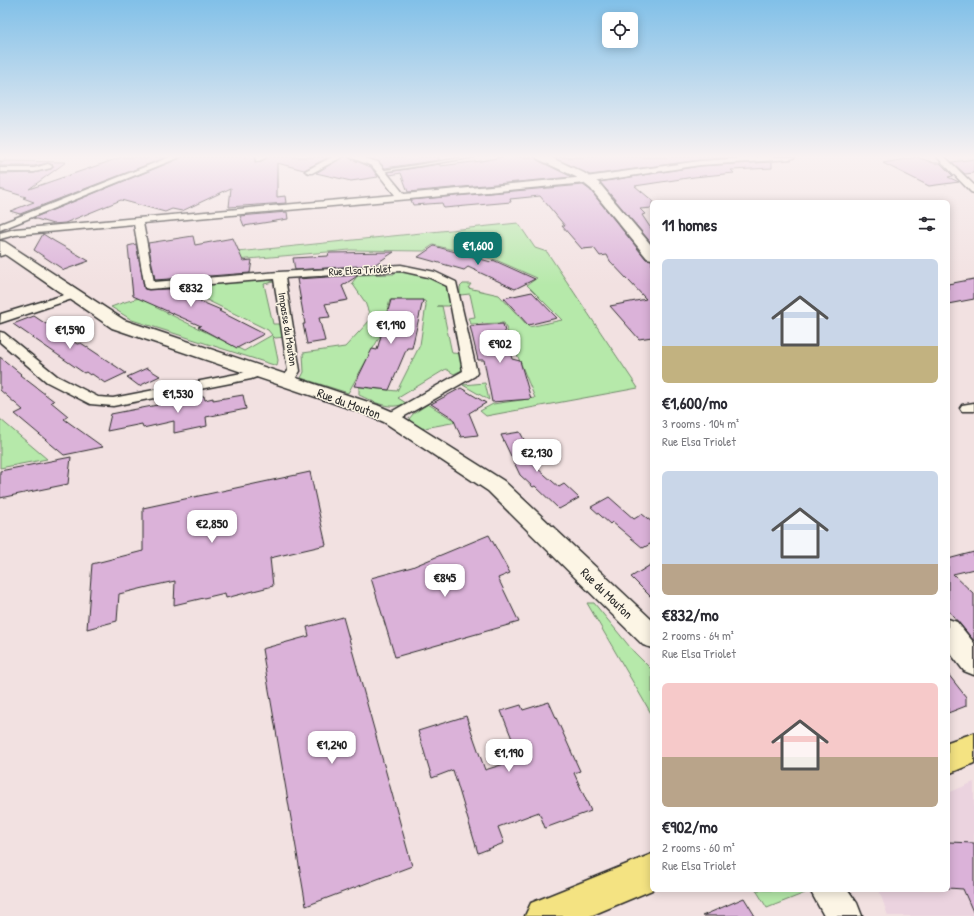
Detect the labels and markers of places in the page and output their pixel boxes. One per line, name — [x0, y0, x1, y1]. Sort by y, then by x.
pin: €1,600 — [445, 232, 511, 266]
pin: €832 — [167, 274, 215, 308]
pin: €1,190 — [358, 311, 424, 345]
pin: €1,590 — [37, 316, 103, 350]
pin: €902 — [476, 330, 524, 364]
pin: €1,530 — [145, 380, 211, 414]
pin: €2,130 — [504, 439, 570, 473]
pin: €2,850 — [179, 510, 245, 544]
pin: €845 — [421, 564, 469, 598]
pin: €1,240 — [299, 731, 365, 765]
pin: €1,190 — [476, 739, 542, 773]

